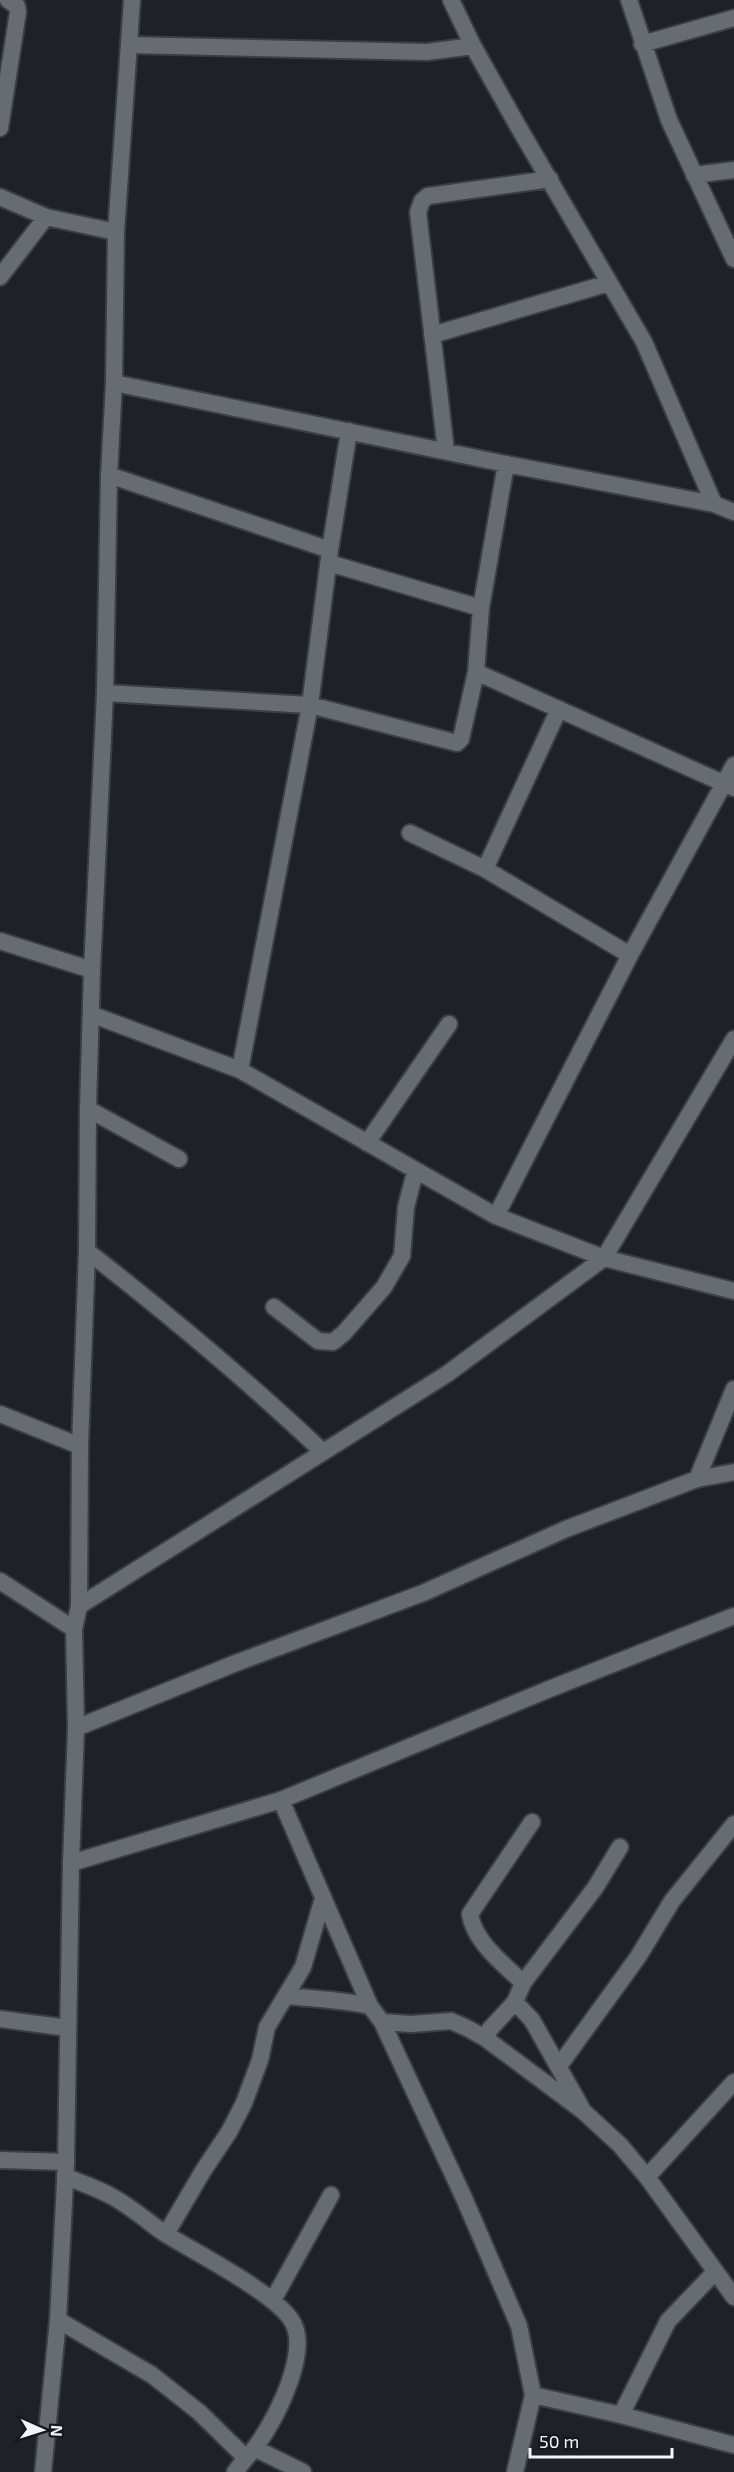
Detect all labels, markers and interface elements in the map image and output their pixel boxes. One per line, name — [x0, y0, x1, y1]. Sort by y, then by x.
north arrow — [12, 2400, 72, 2460]
scale bar — [530, 2421, 672, 2459]
text: N — [48, 2425, 67, 2437]
text: 50 m — [539, 2430, 579, 2452]

